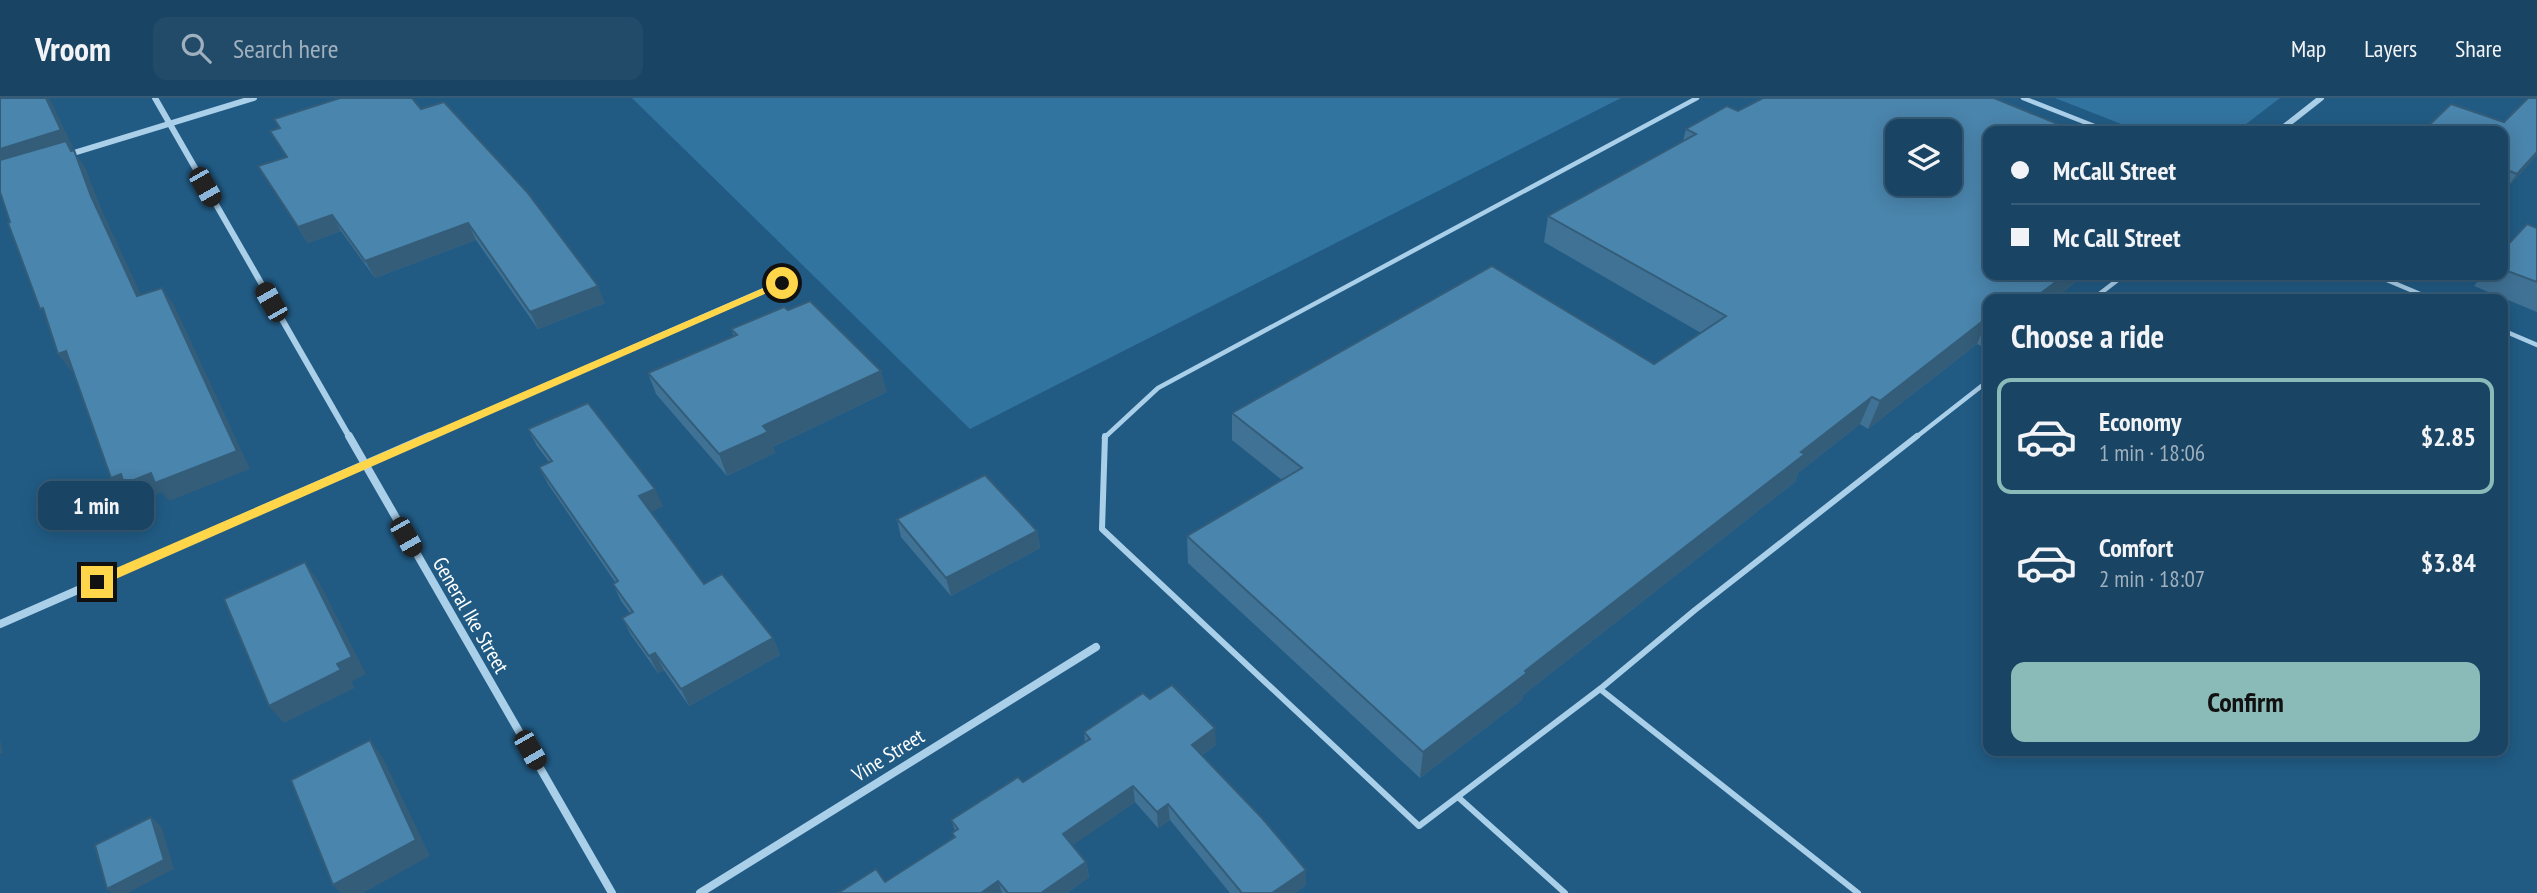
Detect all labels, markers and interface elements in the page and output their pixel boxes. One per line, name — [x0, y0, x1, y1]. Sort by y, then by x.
search box — [153, 17, 643, 80]
text: Vroom — [35, 27, 111, 70]
icon: search — [177, 29, 215, 67]
text: Search here — [233, 32, 339, 65]
text: Map — [2291, 33, 2326, 64]
text: Layers — [2364, 33, 2417, 64]
text: Share — [2455, 33, 2502, 64]
map controls — [1885, 119, 1962, 196]
button: layers — [1885, 119, 1962, 196]
text: McCall Street — [2053, 154, 2176, 187]
car — [186, 164, 225, 210]
text: Mc Call Street — [2053, 221, 2181, 254]
route start — [766, 267, 798, 299]
car — [252, 279, 291, 325]
text: Choose a ride — [2011, 315, 2164, 357]
icon: car — [2015, 405, 2078, 468]
text: Economy — [2099, 405, 2181, 438]
text: $2.85 — [2421, 420, 2476, 453]
text: 1 min · 18:06 — [2099, 438, 2205, 467]
callout: 1 min — [39, 480, 155, 530]
text: 1 min — [73, 491, 119, 520]
car — [387, 514, 426, 560]
icon: car — [2015, 531, 2078, 594]
text: Comfort — [2099, 531, 2173, 564]
text: $3.84 — [2421, 546, 2476, 579]
street label: General Ike Street — [427, 552, 515, 678]
text: 2 min · 18:07 — [2099, 564, 2205, 593]
route end — [81, 566, 113, 598]
button: Confirm — [2011, 662, 2480, 742]
street label: Vine Street — [846, 722, 929, 788]
car — [511, 727, 550, 773]

